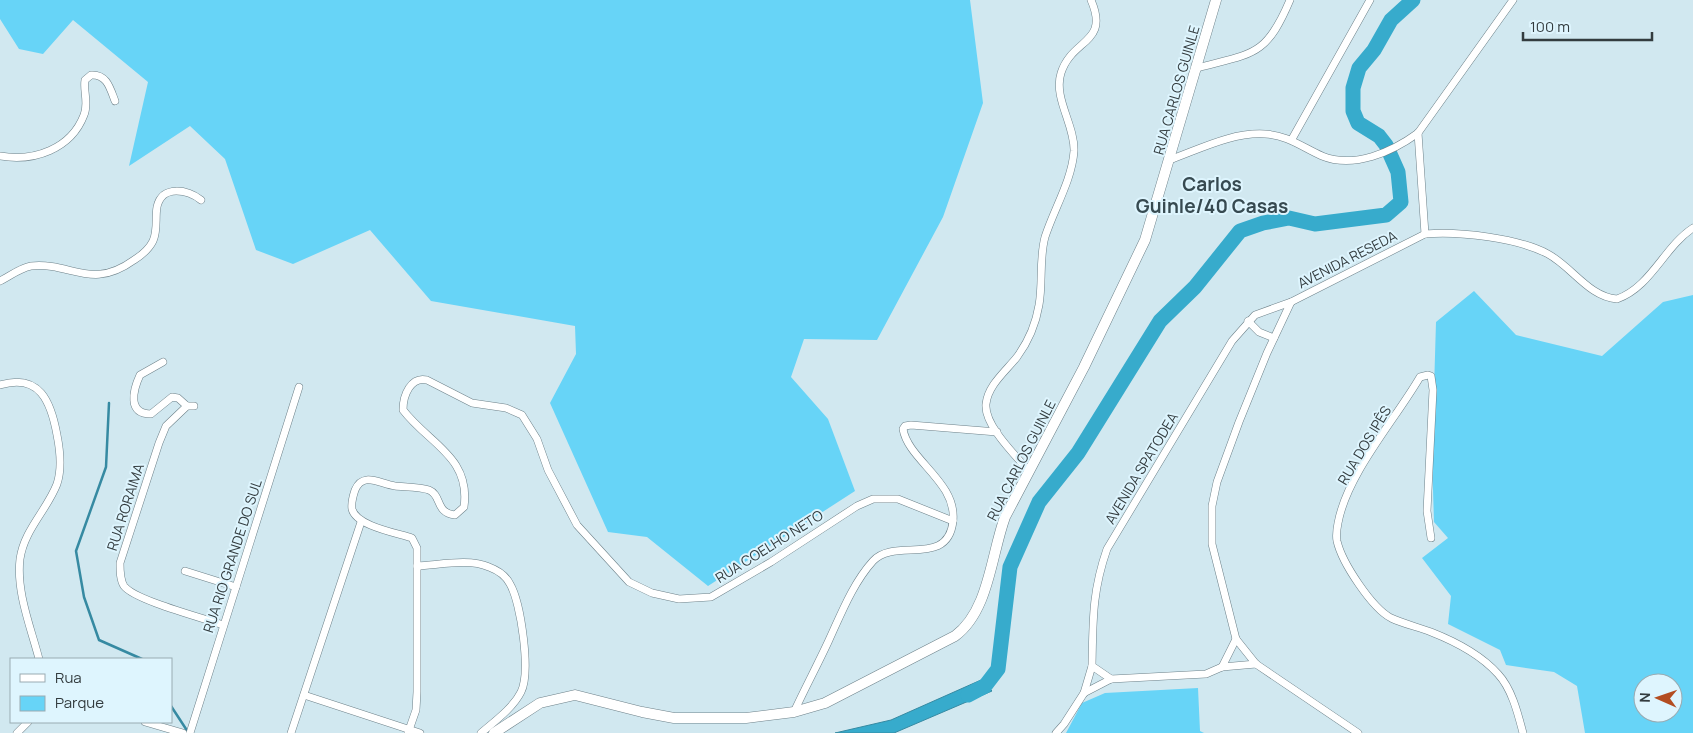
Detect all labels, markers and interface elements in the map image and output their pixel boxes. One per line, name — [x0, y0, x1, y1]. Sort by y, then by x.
scale bar — [1523, 10, 1652, 42]
text: 100 m — [1530, 16, 1570, 37]
street label: RUA CARLOS GUINLE — [1148, 23, 1204, 157]
district label: Carlos Guinle/40 Casas — [1136, 171, 1288, 219]
street label: AVENIDA RESEDA — [1294, 226, 1400, 292]
street label: RUA CARLOS GUINLE — [982, 396, 1060, 524]
street label: RUA DOS IPÊS — [1333, 402, 1395, 488]
street label: AVENIDA SPATODEA — [1100, 409, 1182, 527]
street label: RUA RORAIMA — [102, 461, 148, 553]
street label: RUA RIO GRANDE DO SUL — [198, 477, 266, 635]
street label: RUA COELHO NETO — [711, 505, 827, 587]
legend — [10, 658, 172, 723]
text: Rua — [55, 667, 82, 688]
north arrow — [1633, 673, 1683, 723]
text: Parque — [55, 692, 104, 713]
text: N — [1635, 692, 1654, 703]

